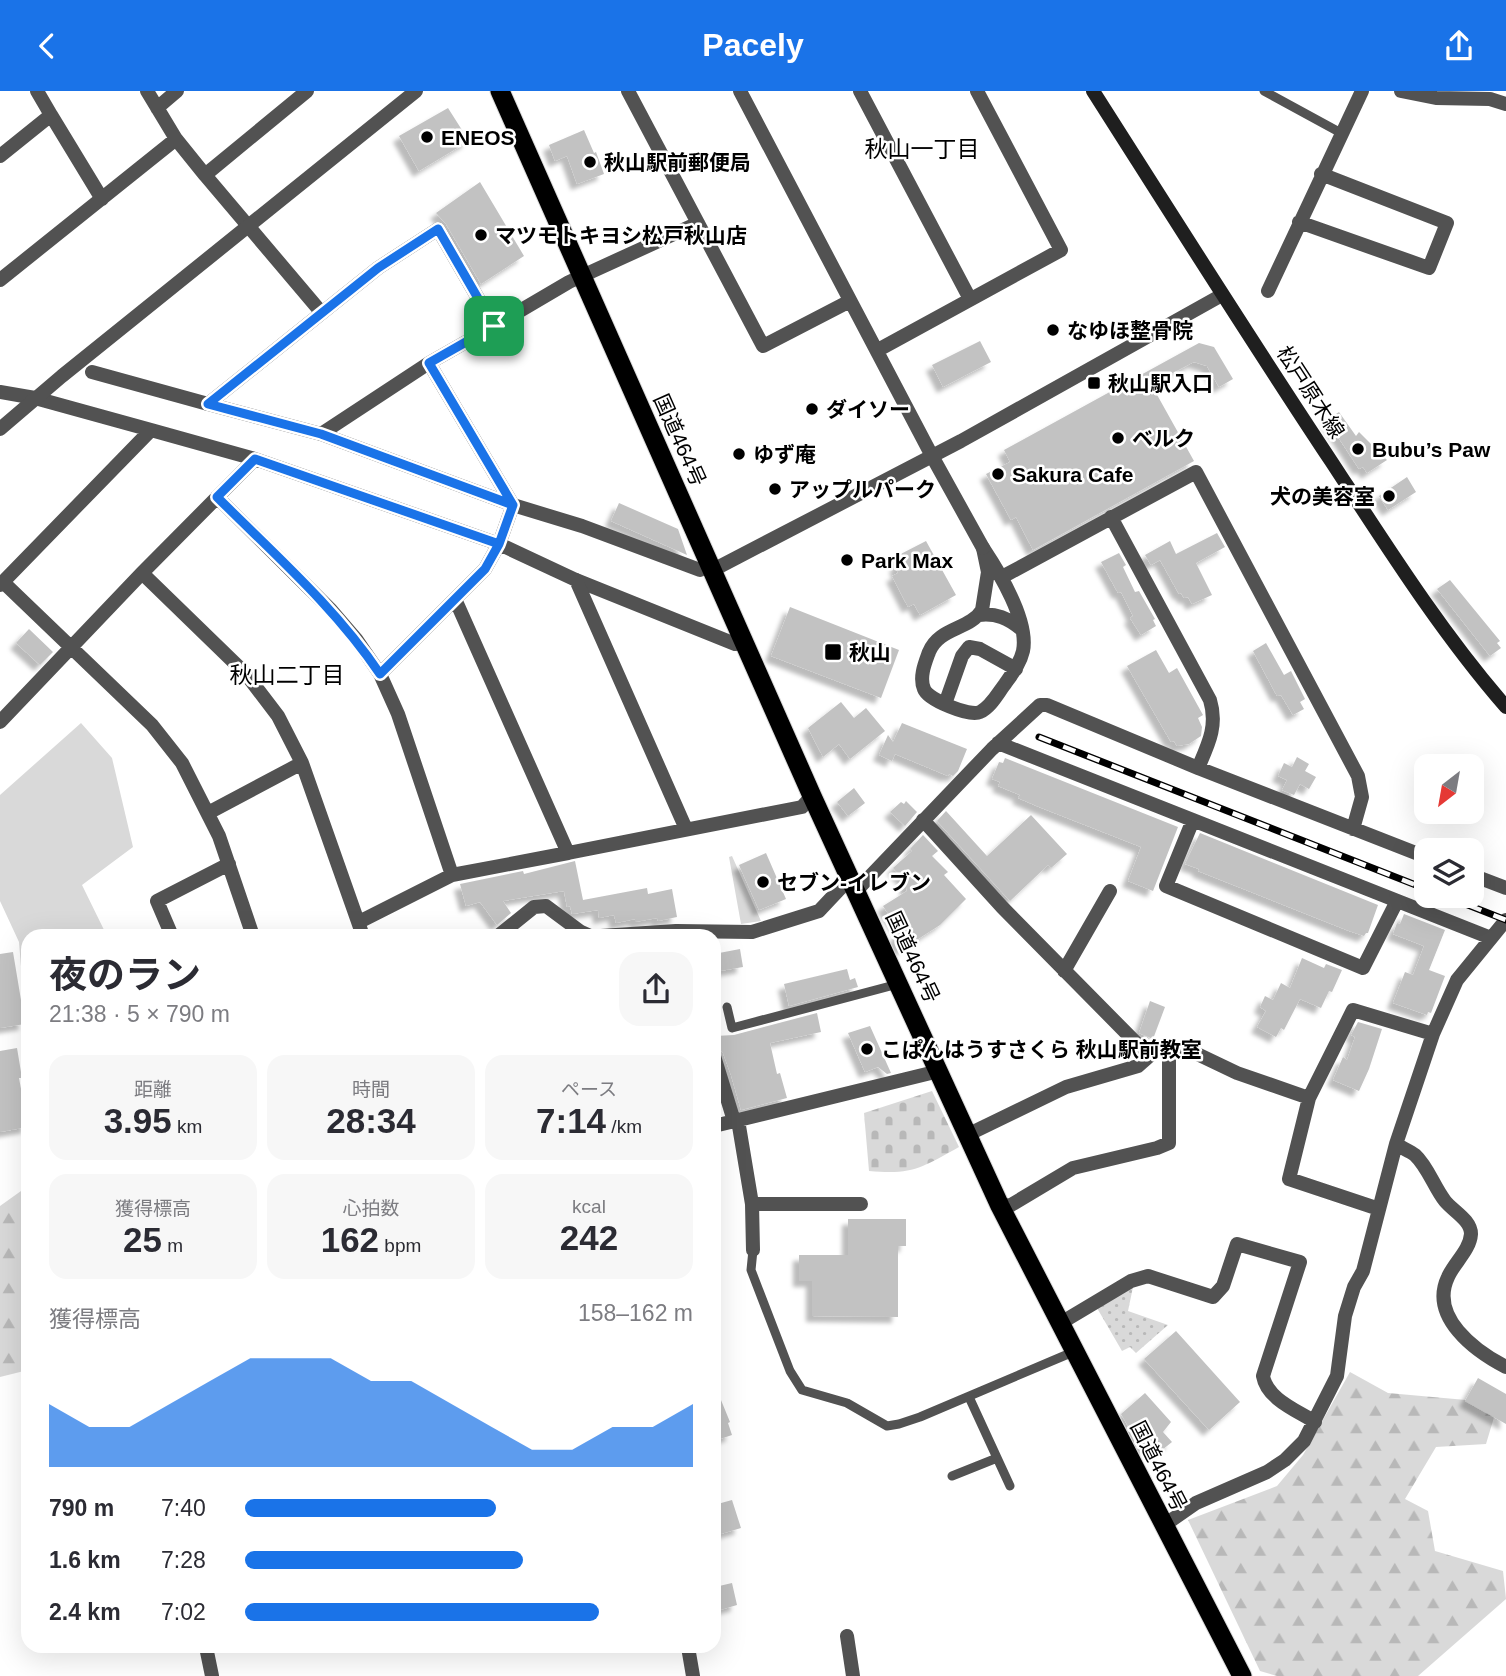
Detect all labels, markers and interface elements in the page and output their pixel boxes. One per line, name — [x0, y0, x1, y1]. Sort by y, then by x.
icon: back — [28, 27, 66, 65]
text: Pacely — [702, 27, 804, 63]
icon: share — [1440, 27, 1478, 65]
place label: ENEOS — [441, 126, 515, 149]
marker: ENEOS — [419, 129, 435, 145]
district label: 秋山一丁目 — [865, 136, 980, 162]
place label: 秋山駅前郵便局 — [604, 151, 751, 174]
marker: 秋山駅前郵便局 — [582, 154, 598, 170]
place label: マツモトキヨシ松戸秋山店 — [495, 224, 747, 247]
marker: マツモトキヨシ松戸秋山店 — [473, 227, 489, 243]
pin — [464, 296, 524, 356]
icon: arrive — [475, 307, 513, 345]
place label: なゆほ整骨院 — [1067, 319, 1193, 342]
marker: なゆほ整骨院 — [1045, 322, 1061, 338]
street label: 松戸原木線 — [1273, 342, 1349, 442]
place label: 秋山駅入口 — [1108, 372, 1213, 395]
marker: 秋山駅入口 — [1086, 375, 1102, 391]
street label: 国道464号 — [650, 391, 710, 489]
place label: ダイソー — [826, 398, 910, 421]
marker: ダイソー — [804, 401, 820, 417]
place label: ベルク — [1132, 427, 1195, 450]
marker: ベルク — [1110, 430, 1126, 446]
place label: Bubu’s Paw — [1372, 438, 1491, 461]
marker: Bubu’s Paw — [1350, 441, 1366, 457]
place label: ゆず庵 — [753, 443, 816, 466]
marker: ゆず庵 — [731, 446, 747, 462]
place label: Sakura Cafe — [1012, 463, 1133, 486]
marker: Sakura Cafe — [990, 466, 1006, 482]
place label: アップルパーク — [789, 478, 936, 501]
marker: アップルパーク — [767, 481, 783, 497]
place label: 犬の美容室 — [1270, 485, 1375, 508]
marker: 犬の美容室 — [1381, 488, 1397, 504]
place label: Park Max — [861, 549, 954, 572]
marker: Park Max — [839, 552, 855, 568]
place label: 秋山 — [849, 641, 891, 664]
marker: 秋山 — [823, 642, 843, 662]
district label: 秋山二丁目 — [230, 662, 345, 688]
north arrow — [1414, 754, 1484, 824]
map controls — [1414, 754, 1484, 908]
button: layers — [1414, 838, 1484, 908]
place label: セブン-イレブン — [777, 871, 931, 894]
marker: セブン-イレブン — [755, 874, 771, 890]
street label: 国道464号 — [882, 908, 944, 1006]
button: share — [619, 952, 693, 1026]
text: 夜のラン — [49, 954, 201, 996]
text: 21:38 · 5 × 790 m — [49, 1001, 230, 1027]
place label: こぱんはうすさくら 秋山駅前教室 — [881, 1038, 1202, 1061]
marker: こぱんはうすさくら 秋山駅前教室 — [859, 1041, 875, 1057]
text: 距離 — [134, 1079, 172, 1100]
text: 時間 — [352, 1079, 390, 1100]
text: ペース — [561, 1079, 617, 1100]
text: 3.95 — [104, 1101, 172, 1140]
text: 28:34 — [326, 1101, 416, 1140]
text: 7:14 — [536, 1101, 606, 1140]
text: km — [172, 1116, 202, 1137]
text: /km — [606, 1116, 642, 1137]
text: kcal — [572, 1196, 606, 1217]
text: 獲得標高 — [115, 1198, 191, 1219]
text: 心拍数 — [342, 1198, 400, 1219]
text: 242 — [560, 1218, 618, 1257]
text: 25 — [123, 1220, 162, 1259]
text: 162 — [321, 1220, 379, 1259]
text: m — [162, 1235, 183, 1256]
text: bpm — [379, 1235, 421, 1256]
text: 158–162 m — [578, 1300, 693, 1326]
text: 獲得標高 — [49, 1306, 141, 1332]
street label: 国道464号 — [1126, 1417, 1192, 1515]
text: 790 m — [49, 1495, 114, 1521]
text: 7:40 — [161, 1495, 206, 1521]
text: 1.6 km — [49, 1547, 121, 1573]
text: 7:28 — [161, 1547, 206, 1573]
text: 2.4 km — [49, 1599, 121, 1625]
text: 7:02 — [161, 1599, 206, 1625]

